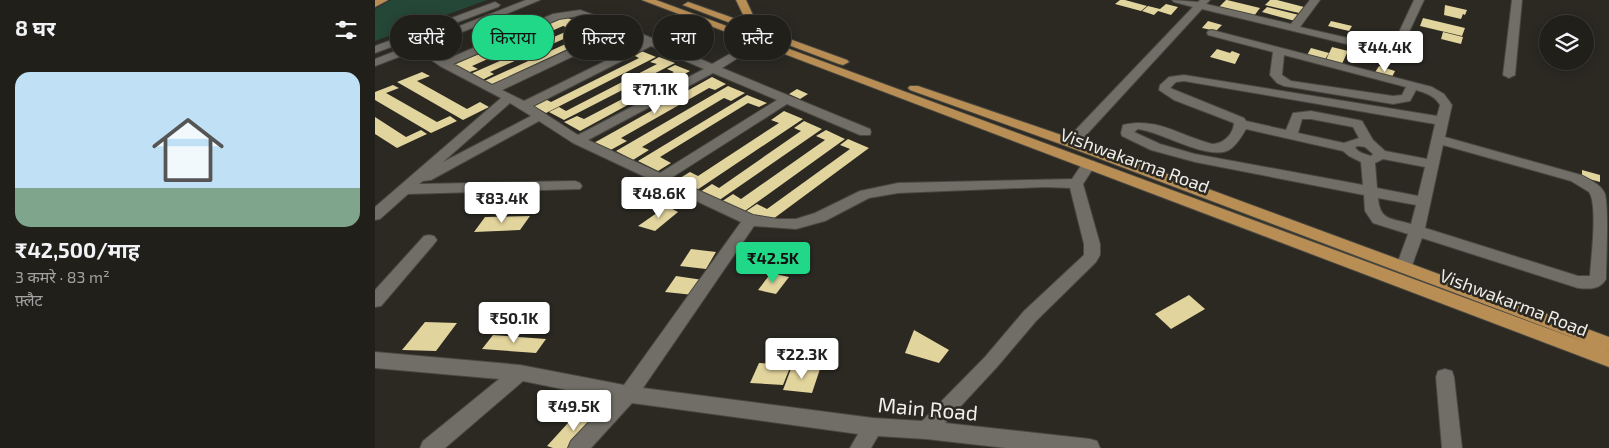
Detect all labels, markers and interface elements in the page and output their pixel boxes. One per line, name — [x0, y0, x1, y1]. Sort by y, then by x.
text: 8 घर — [15, 15, 56, 40]
chip: खरीदें — [390, 15, 462, 60]
chip: किराया — [472, 15, 554, 60]
chip: फ़िल्टर — [564, 15, 643, 60]
chip: नया — [653, 15, 714, 60]
chip: फ़्लैट — [724, 15, 791, 60]
map controls — [1539, 15, 1594, 70]
button: layers — [1539, 15, 1594, 70]
icon: filters — [332, 16, 360, 44]
pin: ₹44.4K — [1344, 30, 1426, 73]
text: ₹44.4K — [1358, 37, 1412, 56]
pin: ₹71.1K — [614, 72, 696, 115]
text: ₹71.1K — [632, 79, 678, 98]
icon: home — [143, 105, 233, 195]
street label: Vishwakarma Road — [1057, 123, 1213, 197]
pin: ₹48.6K — [618, 176, 700, 219]
pin: ₹83.4K — [461, 182, 543, 224]
text: ₹48.6K — [632, 183, 686, 202]
text: ₹83.4K — [476, 188, 528, 207]
text: ₹42,500/माह — [15, 237, 140, 262]
pin: ₹42.5K — [732, 242, 814, 284]
text: ₹42.5K — [747, 248, 799, 267]
street label: Vishwakarma Road — [1437, 264, 1591, 340]
text: 3 कमरे · 83 m² — [15, 267, 110, 286]
text: फ़्लैट — [15, 290, 43, 309]
pin: ₹50.1K — [473, 302, 555, 344]
text: ₹50.1K — [490, 308, 538, 327]
pin: ₹22.3K — [761, 338, 843, 380]
text: ₹22.3K — [776, 344, 828, 363]
pin: ₹49.5K — [533, 390, 615, 432]
street label: Main Road — [877, 391, 979, 425]
text: ₹49.5K — [548, 396, 600, 415]

